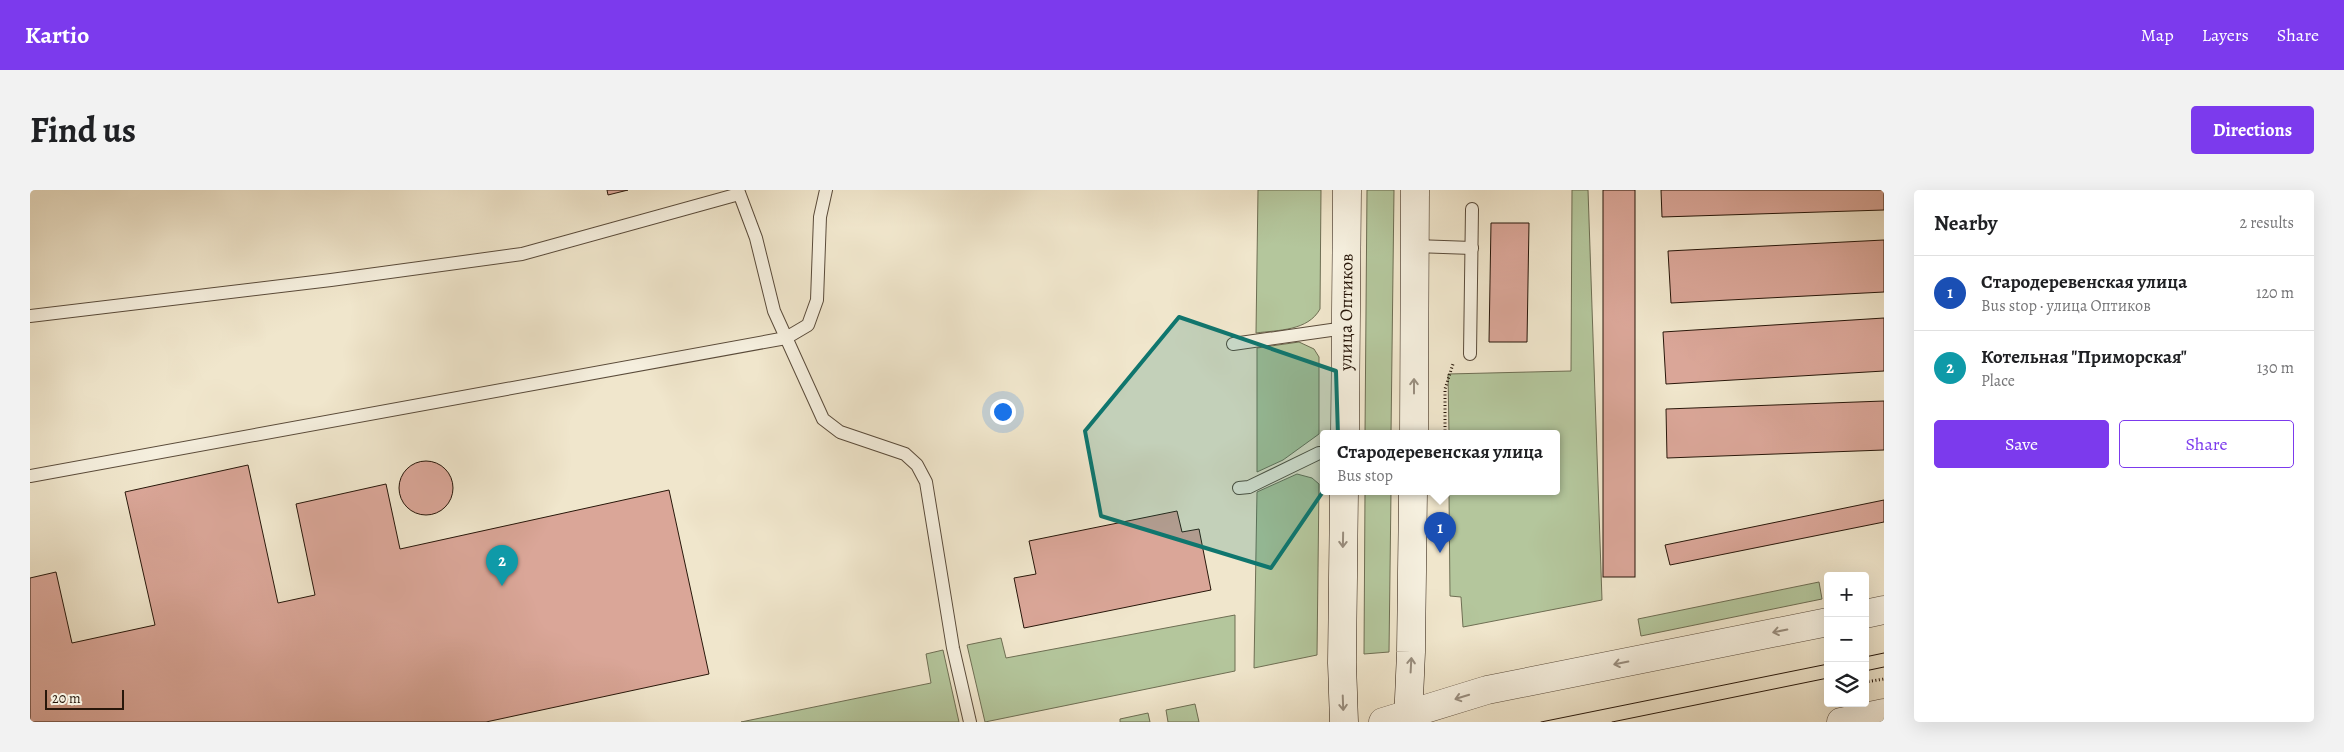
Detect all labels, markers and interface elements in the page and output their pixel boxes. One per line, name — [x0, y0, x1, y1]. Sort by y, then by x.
text: Kartio — [25, 19, 89, 51]
text: Map — [2141, 23, 2174, 47]
text: Layers — [2202, 23, 2249, 47]
text: Share — [2277, 23, 2319, 47]
text: Find us — [30, 106, 136, 154]
button: Directions — [2191, 106, 2314, 154]
text: Nearby — [1934, 209, 1997, 237]
text: 2 results — [2239, 212, 2294, 234]
street label: улица Оптиков — [1334, 253, 1358, 372]
text: Стародеревенская улица — [1981, 269, 2187, 295]
text: 1 — [1947, 282, 1953, 304]
text: 120 m — [2256, 282, 2294, 304]
text: Bus stop · улица Оптиков — [1981, 295, 2151, 317]
text: Котельная "Приморская" — [1981, 344, 2187, 370]
text: 2 — [1946, 357, 1954, 379]
text: 130 m — [2257, 357, 2294, 379]
text: Place — [1981, 370, 2015, 392]
one-way arrow — [1409, 378, 1419, 394]
your location — [990, 399, 1016, 425]
button: Save — [1934, 420, 2109, 468]
button: Share — [2119, 420, 2294, 468]
popup — [1320, 430, 1560, 495]
text: Стародеревенская улица — [1337, 439, 1543, 465]
text: Bus stop — [1337, 465, 1393, 487]
pin: 1 — [1424, 512, 1456, 553]
one-way arrow — [1338, 532, 1348, 548]
pin: 2 — [486, 545, 518, 586]
map controls — [1824, 572, 1869, 707]
button: + — [1824, 572, 1869, 617]
button: − — [1824, 617, 1869, 662]
one-way arrow — [1772, 627, 1788, 636]
one-way arrow — [1406, 657, 1415, 673]
one-way arrow — [1613, 659, 1629, 668]
button: layers — [1824, 662, 1869, 707]
scale bar — [45, 687, 124, 710]
text: 20 m — [52, 689, 81, 708]
one-way arrow — [1454, 693, 1470, 703]
one-way arrow — [1339, 695, 1348, 711]

